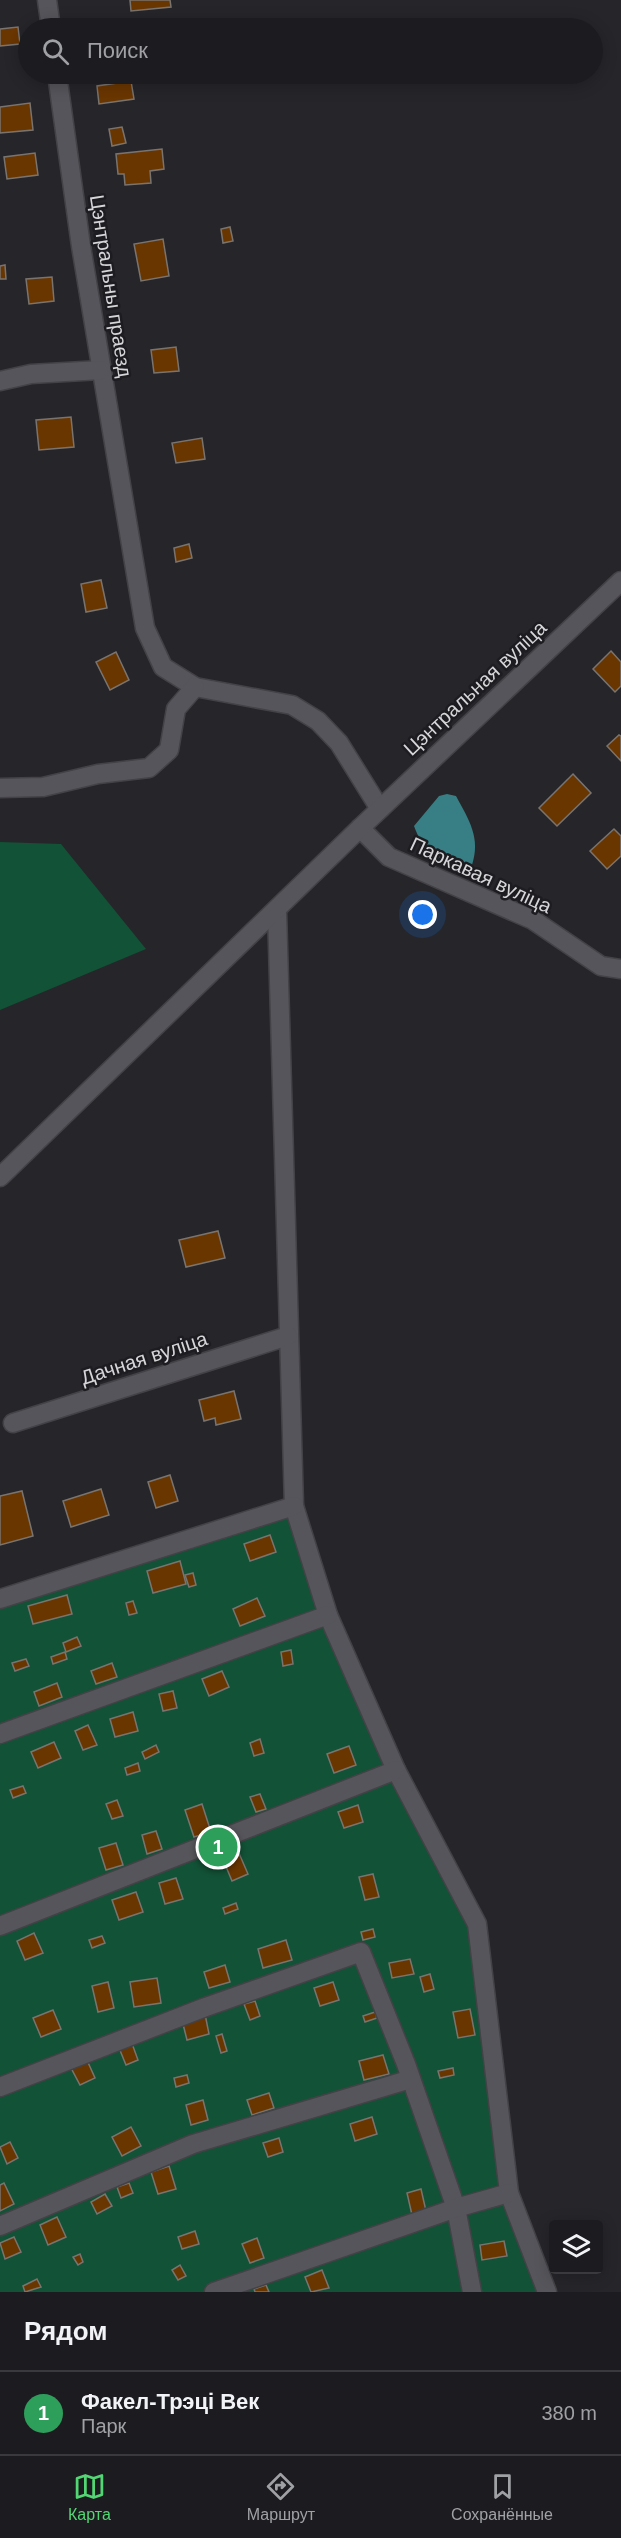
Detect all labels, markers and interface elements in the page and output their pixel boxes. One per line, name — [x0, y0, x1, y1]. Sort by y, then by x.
search box — [18, 18, 603, 84]
icon: search — [39, 35, 72, 68]
text: Поиск — [87, 38, 148, 63]
street label: Цэнтральны праезд — [86, 193, 136, 379]
street label: Цэнтральная вуліца — [399, 616, 551, 760]
street label: Паркавая вуліца — [407, 833, 556, 918]
your location — [408, 900, 437, 929]
street label: Дачная вуліца — [78, 1327, 211, 1389]
pin: 1 — [198, 1824, 238, 1870]
map controls — [549, 2220, 603, 2274]
button: layers — [549, 2220, 603, 2274]
text: Рядом — [24, 2316, 107, 2346]
text: Факел-Трэці Век — [81, 2389, 259, 2414]
text: 1 — [38, 2402, 49, 2424]
text: 380 m — [541, 2402, 597, 2424]
text: Парк — [81, 2415, 126, 2437]
tab: Карта — [68, 2470, 111, 2524]
tab: Маршрут — [247, 2470, 315, 2524]
tab: Сохранённые — [451, 2470, 553, 2524]

